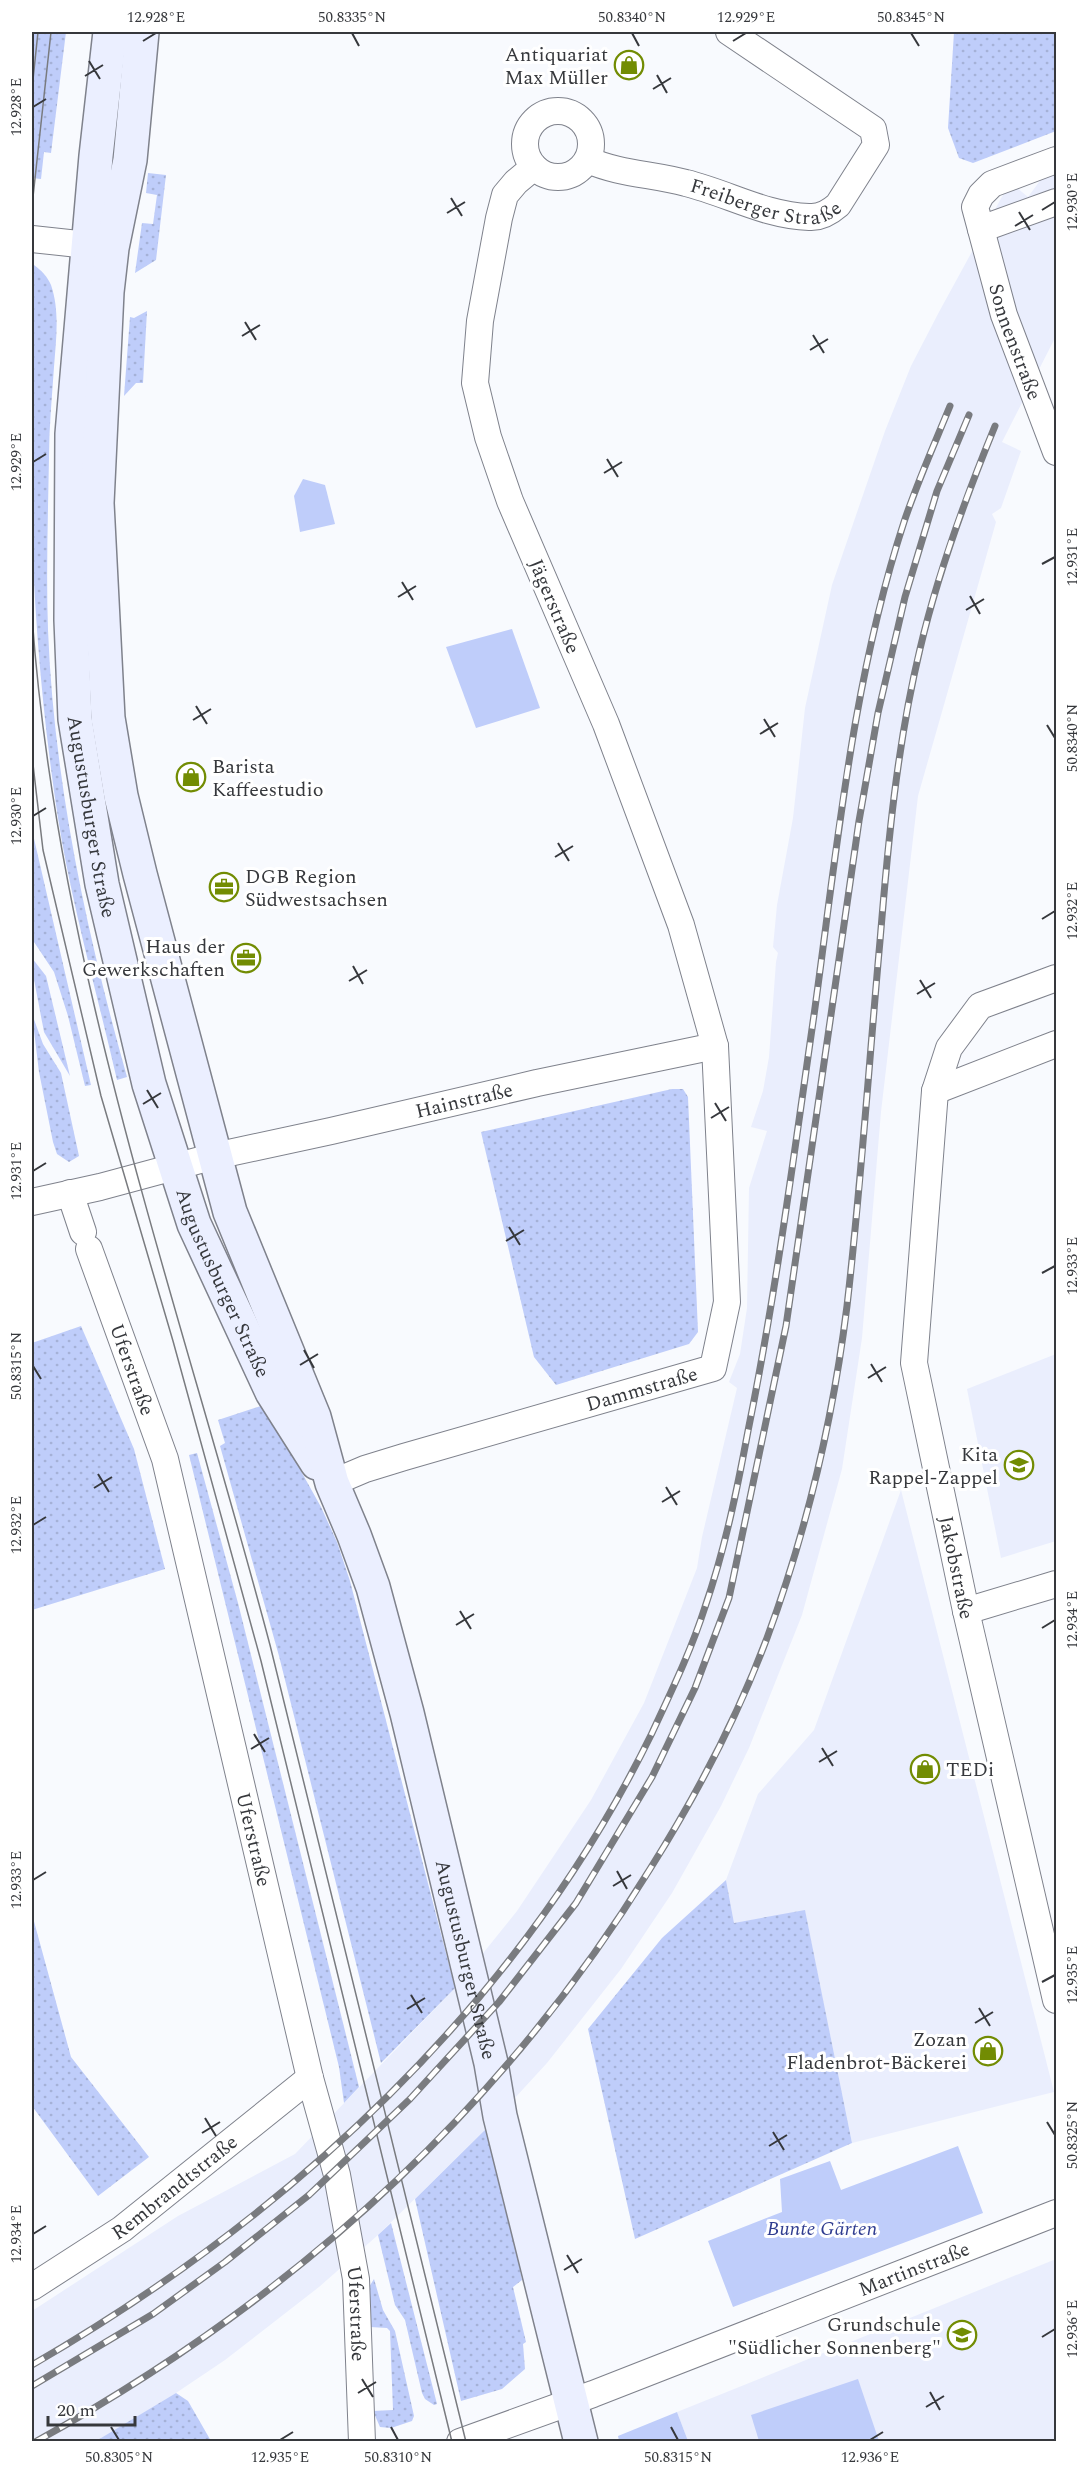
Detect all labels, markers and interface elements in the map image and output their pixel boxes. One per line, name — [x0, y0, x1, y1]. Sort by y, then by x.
text: 12.928°E — [127, 6, 185, 29]
text: 50.8335°N — [318, 6, 386, 29]
text: 50.8340°N — [598, 6, 666, 29]
text: 12.929°E — [717, 6, 775, 29]
text: 50.8345°N — [877, 6, 945, 29]
place label: Antiquariat Max Müller — [504, 40, 608, 93]
shop icon: Antiquariat Max Müller — [613, 49, 645, 81]
text: 12.928°E — [5, 78, 28, 136]
street label: Freiberger Straße — [687, 171, 848, 233]
text: 12.930°E — [1061, 173, 1084, 231]
street label: Sonnenstraße — [980, 280, 1049, 405]
text: 12.929°E — [5, 433, 28, 491]
text: 12.931°E — [1061, 528, 1084, 586]
street label: Jägerstraße — [521, 554, 588, 659]
text: 50.8340°N — [1061, 704, 1084, 772]
street label: Augustusburger Straße — [59, 713, 123, 921]
place label: Barista Kaffeestudio — [212, 752, 324, 805]
shop icon: Barista Kaffeestudio — [175, 761, 207, 793]
text: 12.930°E — [5, 787, 28, 845]
place label: DGB Region Südwestsachsen — [245, 862, 388, 915]
office icon: DGB Region Südwestsachsen — [208, 871, 240, 903]
text: 12.932°E — [1061, 882, 1084, 940]
place label: Haus der Gewerkschaften — [82, 932, 225, 985]
office icon: Haus der Gewerkschaften — [230, 942, 262, 974]
street label: Hainstraße — [412, 1075, 516, 1127]
text: 12.931°E — [5, 1142, 28, 1200]
street label: Augustusburger Straße — [167, 1184, 277, 1383]
text: 12.933°E — [1061, 1237, 1084, 1295]
street label: Uferstraße — [101, 1320, 162, 1420]
text: 50.8315°N — [5, 1332, 28, 1400]
street label: Dammstraße — [583, 1359, 701, 1420]
place label: Kita Rappel-Zappel — [868, 1440, 998, 1493]
school or university icon: Kita Rappel-Zappel — [1003, 1449, 1035, 1481]
text: 12.932°E — [5, 1496, 28, 1554]
street label: Jakobstraße — [930, 1513, 981, 1622]
text: 12.934°E — [1061, 1591, 1084, 1649]
shop icon: TEDi — [909, 1753, 941, 1785]
place label: TEDi — [946, 1755, 994, 1785]
street label: Uferstraße — [228, 1789, 279, 1890]
text: 12.933°E — [5, 1851, 28, 1909]
street label: Augustusburger Straße — [427, 1857, 504, 2063]
text: 12.935°E — [1061, 1946, 1084, 2004]
place label: Zozan Fladenbrot-Bäckerei — [786, 2025, 967, 2078]
shop icon: Zozan Fladenbrot-Bäckerei — [972, 2035, 1004, 2067]
text: 50.8325°N — [1061, 2101, 1084, 2169]
street label: Rembrandtstraße — [106, 2128, 244, 2248]
text: 12.934°E — [5, 2205, 28, 2263]
park label: Bunte Gärten — [767, 2214, 878, 2244]
street label: Martinstraße — [854, 2234, 974, 2305]
street label: Uferstraße — [338, 2263, 373, 2362]
text: 12.936°E — [1061, 2300, 1084, 2358]
place label: Grundschule "Südlicher Sonnenberg" — [728, 2310, 941, 2363]
school or university icon: Grundschule "Südlicher Sonnenberg" — [946, 2319, 978, 2351]
scale bar — [48, 2389, 135, 2427]
text: 20 m — [57, 2397, 95, 2424]
text: 50.8305°N — [85, 2446, 153, 2469]
text: 12.935°E — [251, 2446, 309, 2469]
text: 50.8310°N — [364, 2446, 432, 2469]
text: 50.8315°N — [644, 2446, 712, 2469]
text: 12.936°E — [841, 2446, 899, 2469]

